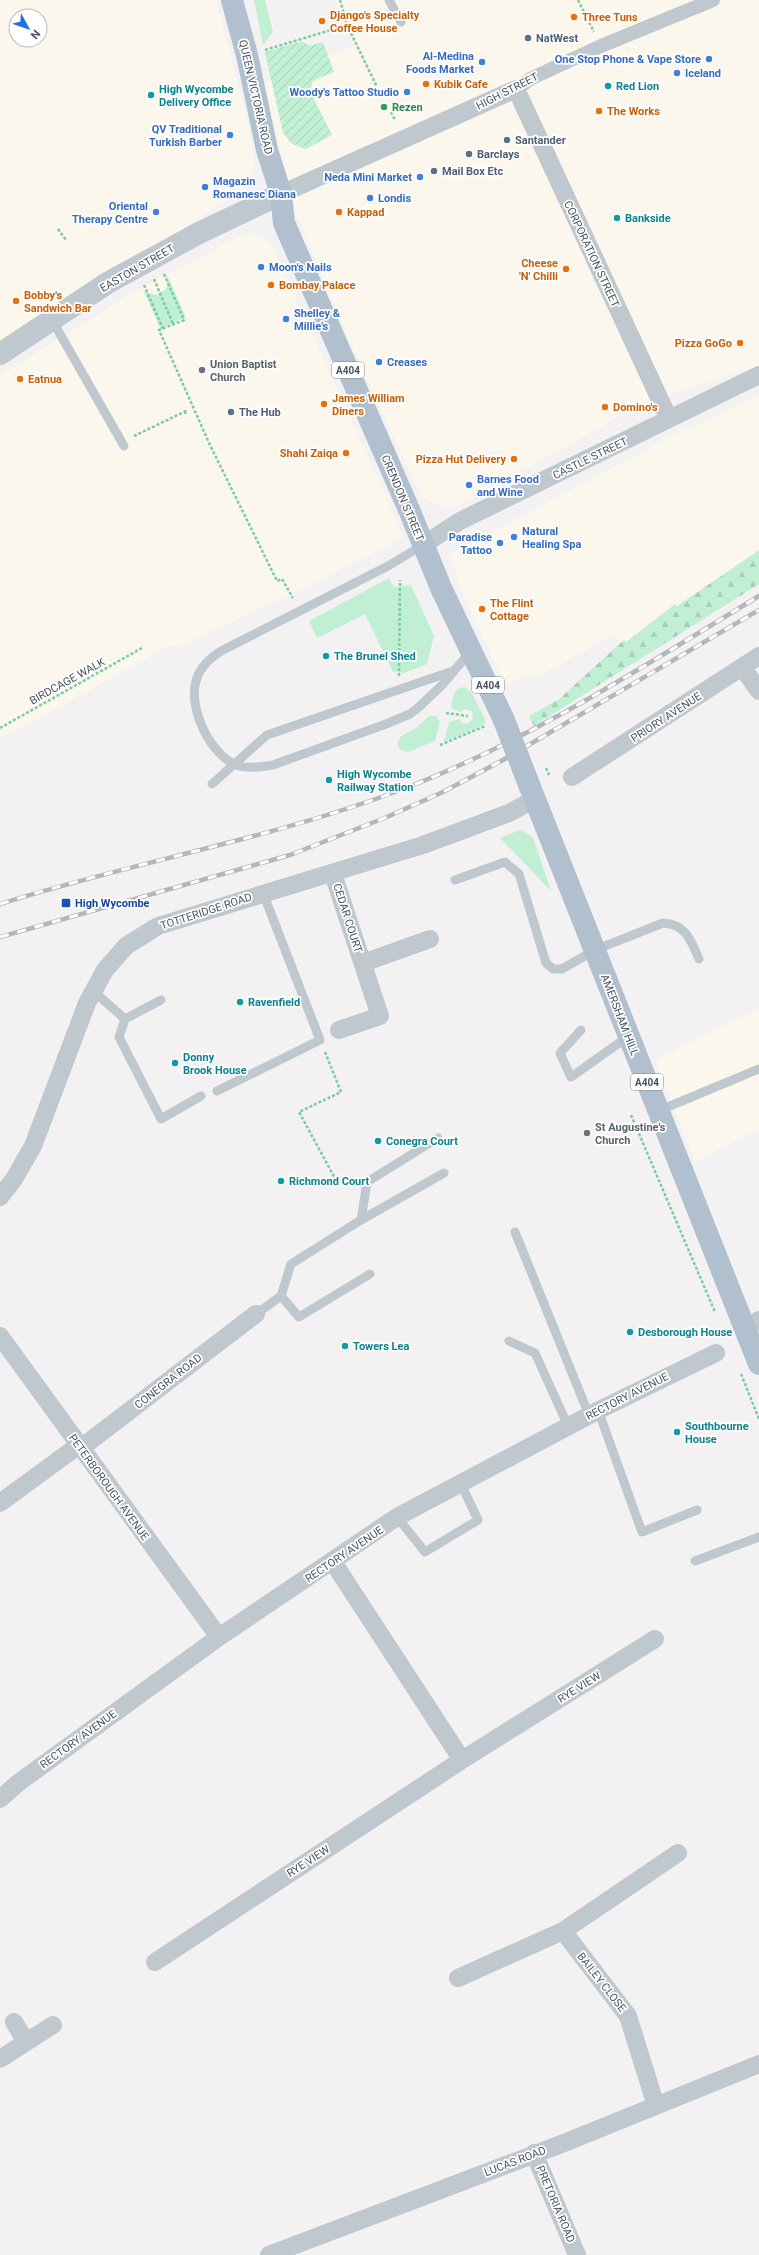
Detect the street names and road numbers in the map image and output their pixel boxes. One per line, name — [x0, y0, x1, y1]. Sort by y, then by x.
street label: QUEEN VICTORIA ROAD — [236, 39, 275, 156]
street label: HIGH STREET — [474, 70, 541, 113]
street label: CORPORATION STREET — [561, 199, 622, 310]
street label: EASTON STREET — [98, 242, 177, 295]
road number: A404 — [332, 362, 364, 378]
street label: CASTLE STREET — [551, 435, 630, 482]
street label: CRENDON STREET — [378, 453, 427, 544]
street label: BIRDCAGE WALK — [27, 655, 107, 708]
road number: A404 — [472, 677, 504, 693]
street label: PRIORY AVENUE — [629, 690, 704, 745]
street label: CEDAR COURT — [330, 882, 365, 955]
street label: TOTTERIDGE ROAD — [159, 891, 254, 932]
street label: AMERSHAM HILL — [598, 972, 641, 1058]
road number: A404 — [631, 1074, 663, 1090]
street label: CONEGRA ROAD — [132, 1351, 204, 1412]
street label: RECTORY AVENUE — [584, 1370, 671, 1423]
street label: PETERBOROUGH AVENUE — [66, 1432, 151, 1543]
street label: RECTORY AVENUE — [303, 1524, 386, 1585]
street label: RYE VIEW — [555, 1669, 603, 1706]
street label: RECTORY AVENUE — [38, 1707, 119, 1771]
street label: RYE VIEW — [285, 1843, 332, 1880]
street label: BAILEY CLOSE — [574, 1950, 629, 2015]
street label: LUCAS ROAD — [483, 2144, 548, 2179]
street label: PRETORIA ROAD — [533, 2164, 578, 2245]

